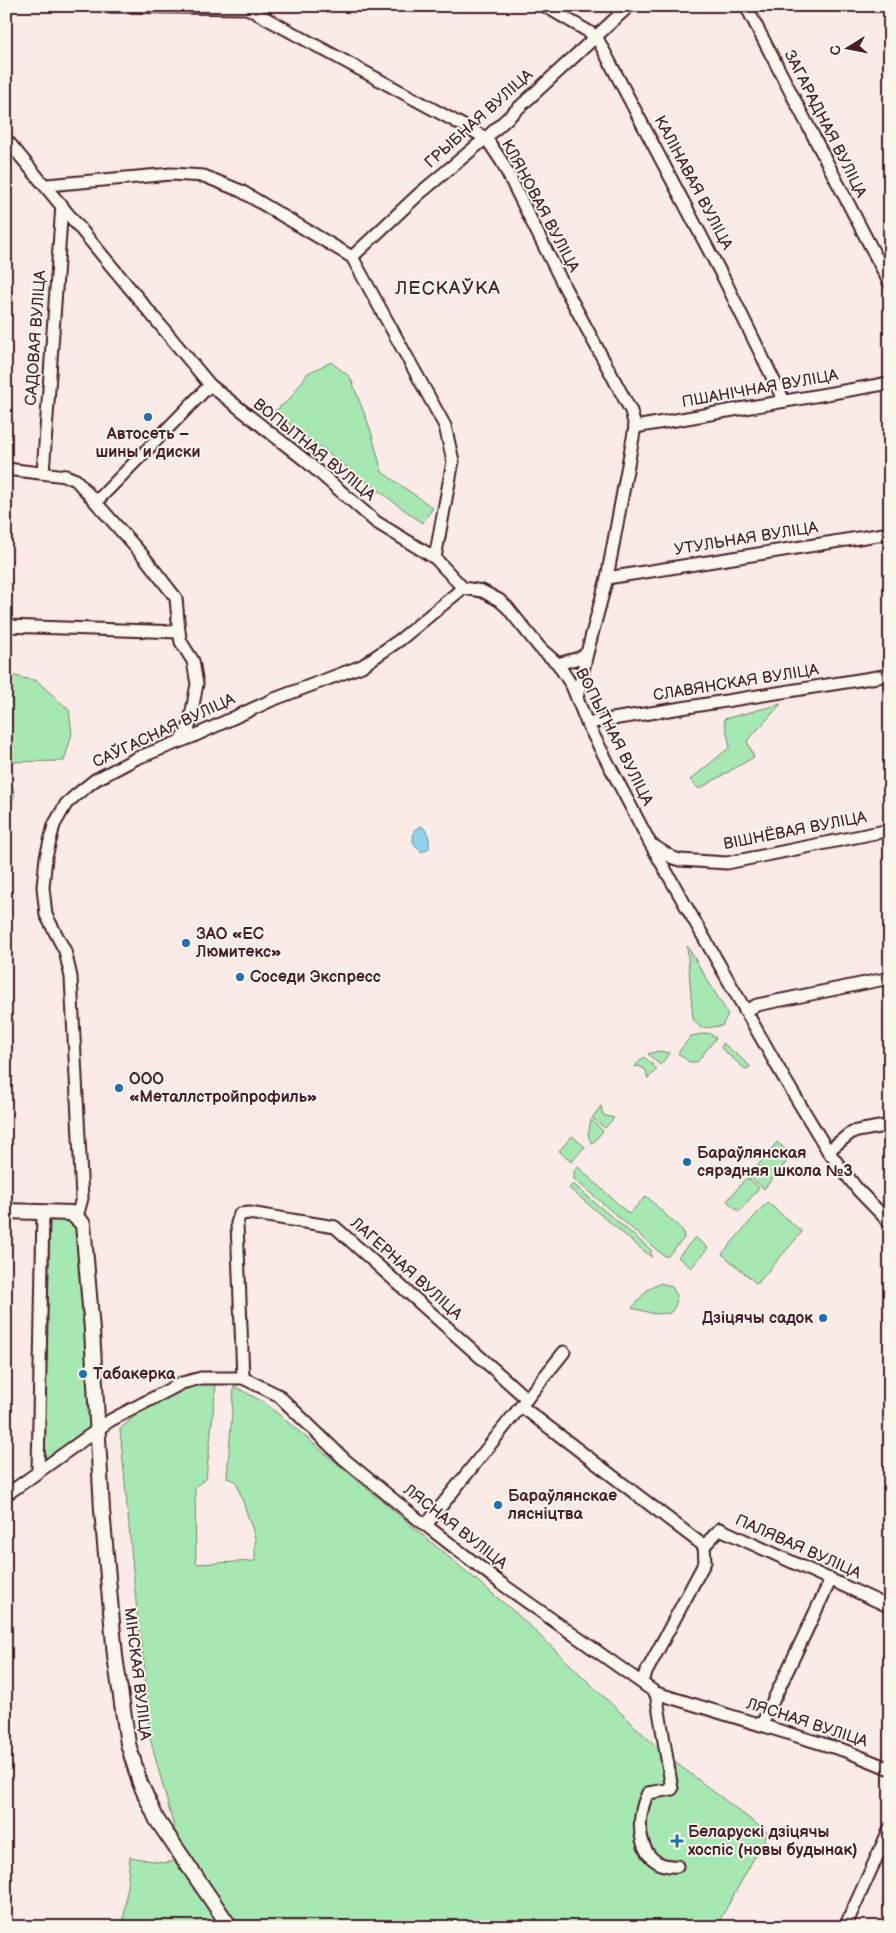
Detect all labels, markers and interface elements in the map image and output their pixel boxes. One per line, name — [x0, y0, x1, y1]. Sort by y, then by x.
north arrow — [824, 22, 874, 72]
text: С — [826, 44, 845, 56]
street label: ЗАГАРАДНАЯ ВУЛІЦА — [780, 47, 871, 201]
street label: ГРЫБНАЯ ВУЛІЦА — [421, 65, 537, 173]
street label: КАЛІНАВАЯ ВУЛІЦА — [650, 113, 736, 253]
street label: КЛЯНОВАЯ ВУЛІЦА — [497, 136, 583, 276]
street label: САДОВАЯ ВУЛІЦА — [22, 269, 50, 406]
district label: ЛЕСКАЎКА — [394, 277, 501, 300]
street label: ПШАНІЧНАЯ ВУЛІЦА — [680, 366, 840, 412]
street label: ВОПЫТНАЯ ВУЛІЦА — [249, 395, 379, 505]
marker: Автосеть – шины и диски — [142, 411, 154, 423]
place label: Автосеть – шины и диски — [96, 425, 200, 462]
street label: УТУЛЬНАЯ ВУЛІЦА — [673, 518, 820, 560]
street label: СЛАВЯНСКАЯ ВУЛІЦА — [652, 660, 821, 705]
street label: ВОПЫТНАЯ ВУЛІЦА — [571, 665, 657, 809]
street label: САЎГАСНАЯ ВУЛІЦА — [89, 689, 238, 772]
street label: ВІШНЁВАЯ ВУЛІЦА — [722, 807, 869, 854]
place label: ЗАО «ЕС Люмитекс» — [195, 925, 281, 962]
marker: ЗАО «ЕС Люмитекс» — [180, 937, 192, 949]
place label: Соседи Экспресс — [250, 968, 381, 987]
marker: Соседи Экспресс — [234, 971, 246, 983]
place label: ООО «Металлстройпрофиль» — [129, 1070, 317, 1107]
marker: ООО «Металлстройпрофиль» — [113, 1082, 125, 1094]
place label: Бараўлянская сярэдняя школа №3 — [697, 1144, 853, 1181]
marker: Бараўлянская сярэдняя школа №3 — [681, 1156, 693, 1168]
street label: ЛАГЕРНАЯ ВУЛІЦА — [346, 1213, 466, 1324]
place label: Дзіцячы садок — [702, 1309, 813, 1328]
marker: Дзіцячы садок — [817, 1312, 829, 1324]
place label: Табакерка — [93, 1365, 176, 1384]
marker: Табакерка — [77, 1368, 89, 1380]
street label: ЛЯСНАЯ ВУЛІЦА — [399, 1480, 511, 1574]
place label: Бараўлянскае лясніцтва — [507, 1487, 617, 1524]
marker: Бараўлянскае лясніцтва — [492, 1499, 504, 1511]
street label: ПАЛЯВАЯ ВУЛІЦА — [732, 1511, 864, 1583]
street label: МІНСКАЯ ВУЛІЦА — [119, 1607, 155, 1742]
street label: ЛЯСНАЯ ВУЛІЦА — [743, 1694, 870, 1752]
place label: Беларускі дзіцячы хоспіс (новы будынак) — [688, 1823, 858, 1860]
marker: Беларускі дзіцячы хоспіс (новы будынак) — [670, 1834, 684, 1848]

